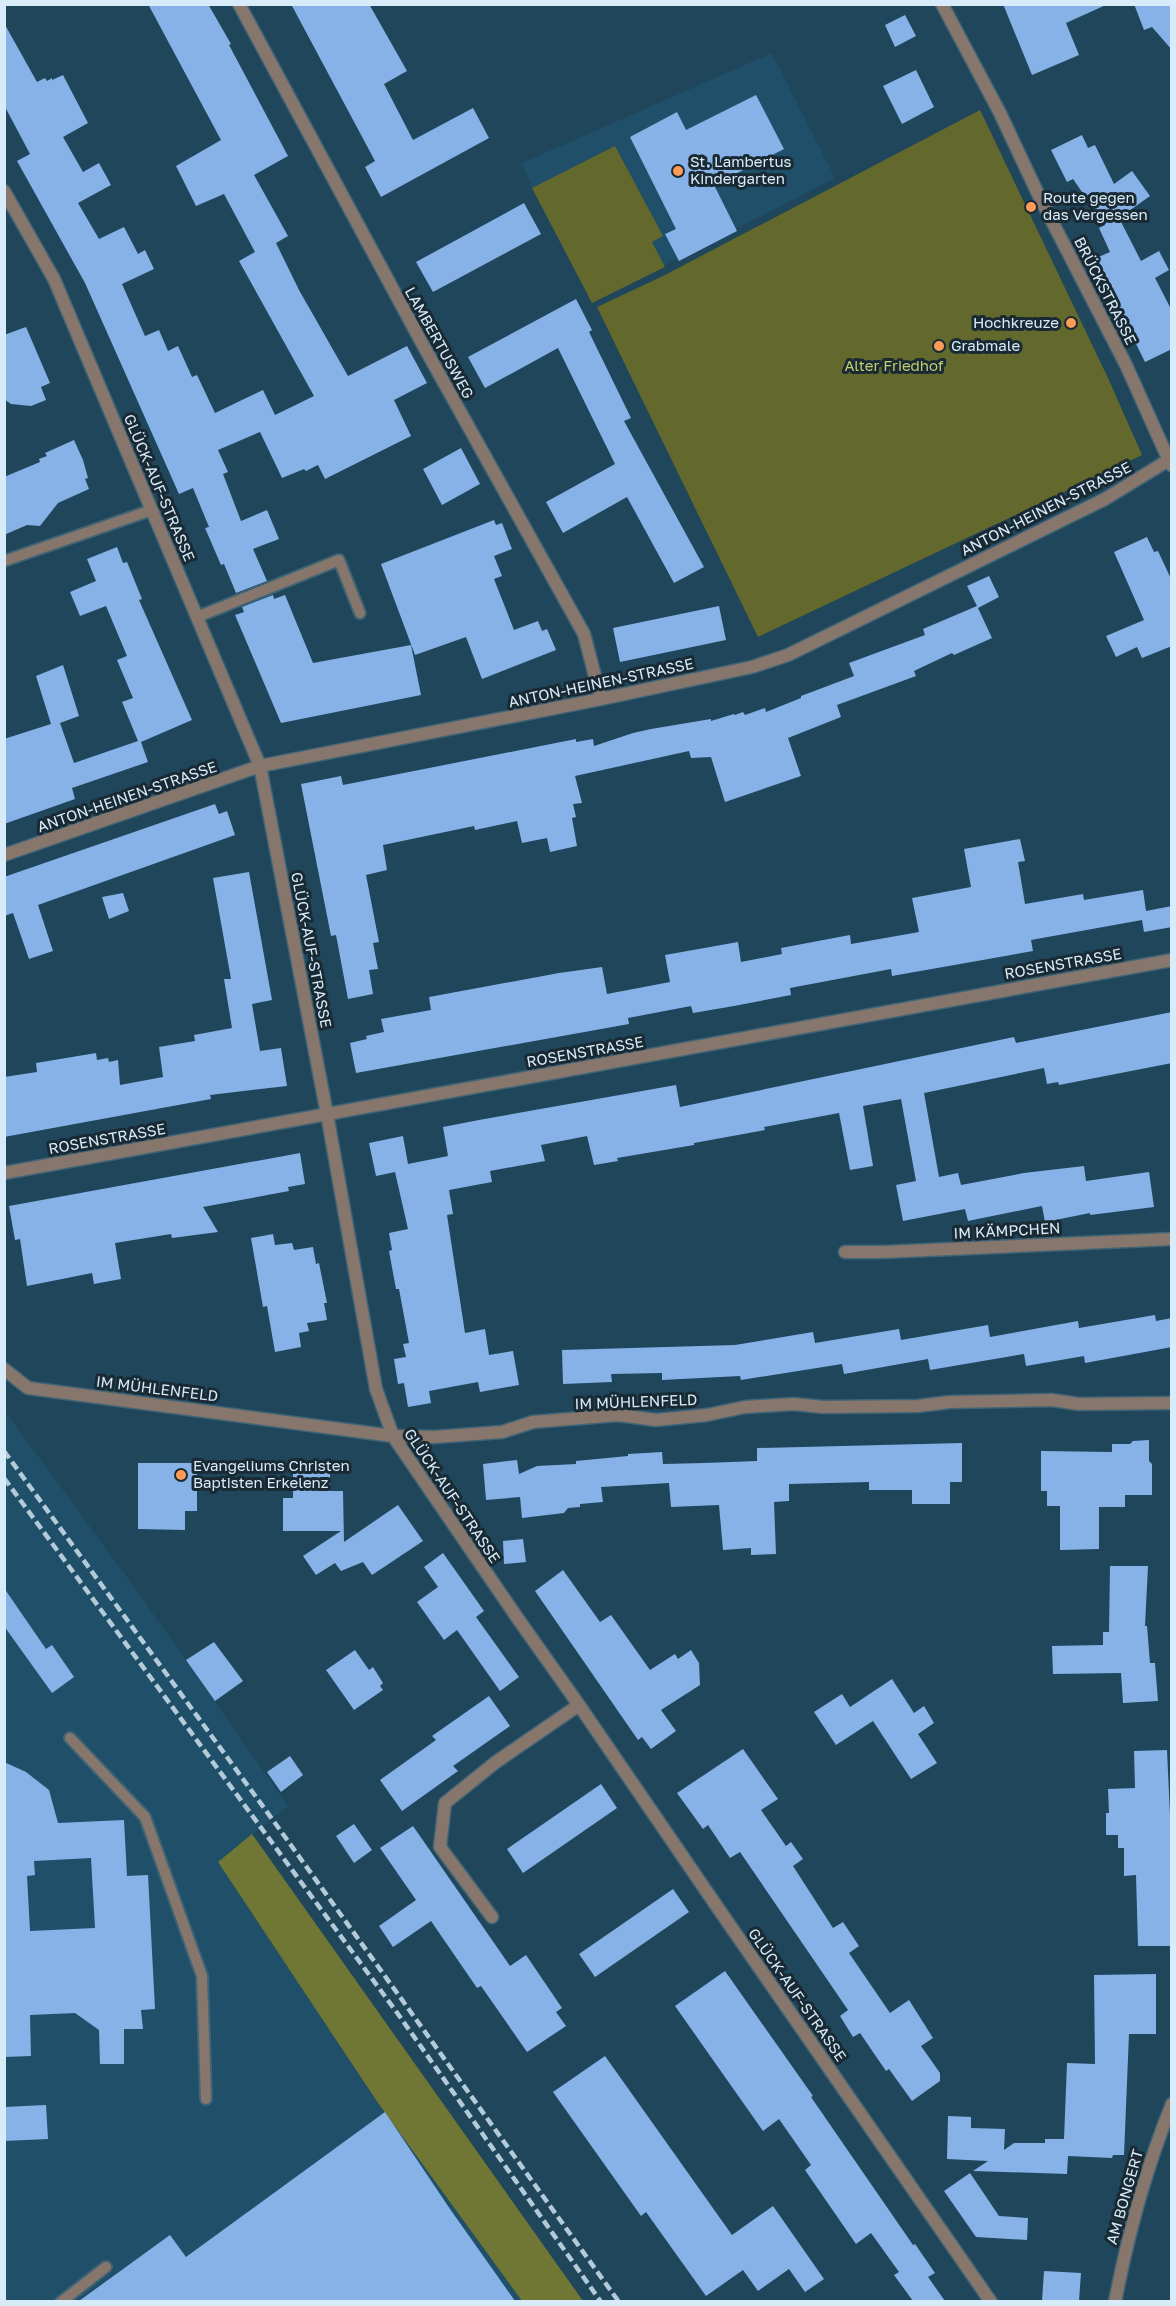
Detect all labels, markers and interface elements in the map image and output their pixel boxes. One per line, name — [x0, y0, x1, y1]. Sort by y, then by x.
place label: St. Lambertus Kindergarten — [690, 152, 792, 187]
marker: St. Lambertus Kindergarten — [671, 164, 685, 178]
place label: Route gegen das Vergessen — [1043, 188, 1148, 223]
marker: Route gegen das Vergessen — [1024, 200, 1038, 214]
street label: BRÜCKSTRASSE — [1071, 234, 1141, 347]
street label: LAMBERTUSWEG — [402, 284, 478, 402]
place label: Hochkreuze — [973, 313, 1059, 331]
marker: Hochkreuze — [1064, 316, 1078, 330]
place label: Grabmale — [951, 336, 1020, 354]
marker: Grabmale — [932, 339, 946, 353]
park label: Alter Friedhof — [845, 356, 944, 374]
street label: GLÜCK-AUF-STRASSE — [121, 411, 199, 564]
street label: ANTON-HEINEN-STRASSE — [957, 457, 1134, 559]
street label: ANTON-HEINEN-STRASSE — [507, 654, 695, 710]
street label: ANTON-HEINEN-STRASSE — [35, 757, 219, 835]
street label: GLÜCK-AUF-STRASSE — [288, 870, 336, 1029]
street label: ROSENSTRASSE — [1003, 944, 1123, 982]
street label: ROSENSTRASSE — [525, 1032, 645, 1070]
street label: ROSENSTRASSE — [47, 1119, 167, 1157]
street label: IM KÄMPCHEN — [953, 1218, 1061, 1242]
street label: IM MÜHLENFELD — [95, 1372, 219, 1404]
street label: IM MÜHLENFELD — [574, 1390, 698, 1412]
street label: GLÜCK-AUF-STRASSE — [401, 1425, 505, 1566]
place label: Evangeliums Christen Baptisten Erkelenz — [193, 1456, 350, 1491]
marker: Evangeliums Christen Baptisten Erkelenz — [174, 1468, 188, 1482]
street label: GLÜCK-AUF-STRASSE — [745, 1924, 851, 2064]
street label: AM BONGERT — [1102, 2147, 1146, 2246]

